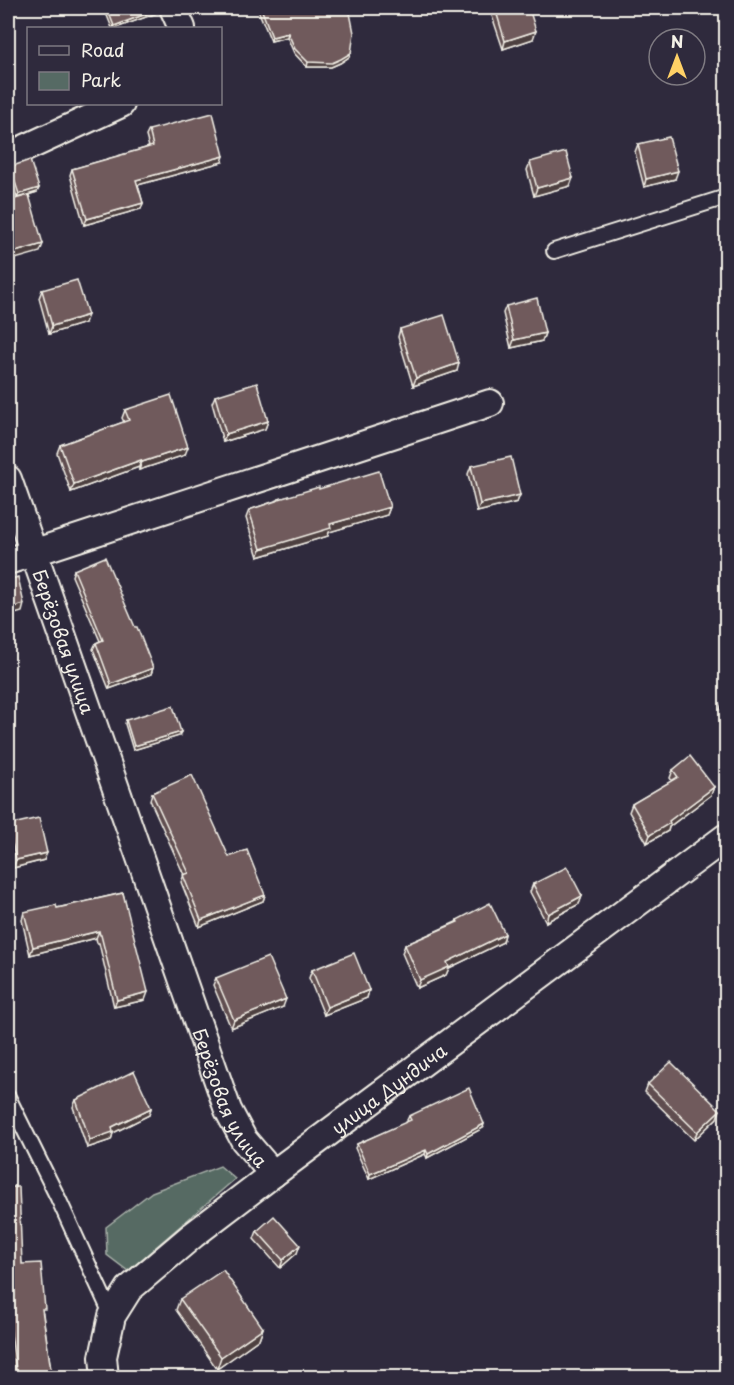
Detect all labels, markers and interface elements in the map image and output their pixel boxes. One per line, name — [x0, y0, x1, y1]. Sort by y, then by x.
legend — [27, 27, 222, 105]
north arrow — [647, 27, 707, 87]
text: N — [671, 29, 683, 53]
text: Road — [81, 36, 125, 63]
text: Park — [81, 66, 121, 93]
street label: Берёзовая улица — [27, 565, 103, 718]
street label: Берёзовая улица — [187, 1024, 275, 1173]
street label: улица Дундича — [325, 1036, 452, 1140]

